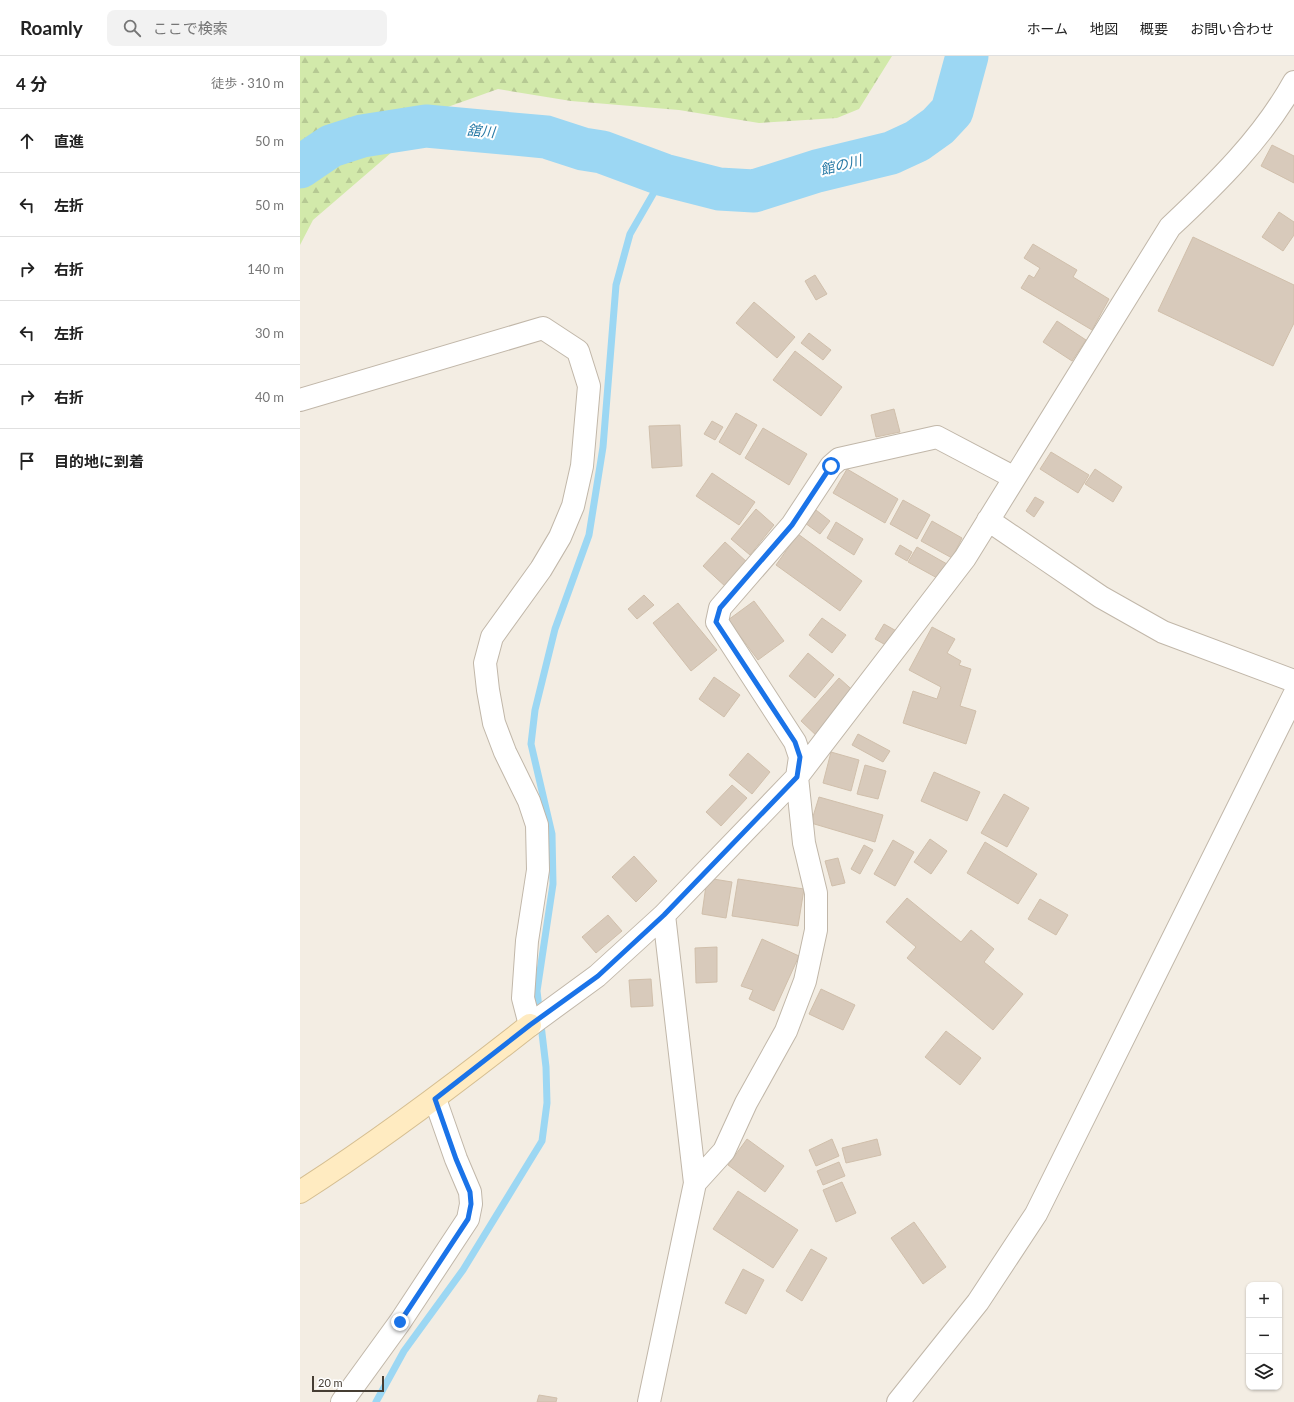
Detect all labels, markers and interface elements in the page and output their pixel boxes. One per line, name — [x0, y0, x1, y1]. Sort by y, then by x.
search box — [107, 10, 387, 46]
text: Roamly — [20, 16, 83, 39]
icon: search — [121, 17, 143, 39]
text: ここで検索 — [153, 19, 228, 37]
text: ホーム — [1026, 20, 1068, 37]
text: 地図 — [1090, 20, 1118, 37]
text: 概要 — [1140, 20, 1168, 37]
text: お問い合わせ — [1190, 20, 1274, 37]
text: 4 分 — [16, 73, 47, 94]
text: 徒歩 · 310 m — [211, 75, 284, 91]
water label: 舘川 — [466, 121, 498, 140]
icon: ahead — [16, 130, 38, 152]
text: 直進 — [54, 132, 84, 150]
text: 50 m — [255, 133, 284, 149]
water label: 館の川 — [818, 151, 865, 178]
icon: left — [16, 194, 38, 216]
text: 左折 — [54, 196, 84, 214]
text: 50 m — [255, 197, 284, 213]
icon: right — [16, 258, 38, 280]
text: 右折 — [54, 260, 84, 278]
text: 140 m — [247, 261, 284, 277]
icon: left — [16, 322, 38, 344]
text: 左折 — [54, 324, 84, 342]
text: 30 m — [255, 325, 284, 341]
icon: right — [16, 386, 38, 408]
text: 右折 — [54, 388, 84, 406]
text: 40 m — [255, 389, 284, 405]
icon: arrive — [16, 450, 38, 472]
text: 目的地に到着 — [54, 452, 144, 470]
route start — [822, 457, 840, 475]
map controls — [1246, 1282, 1282, 1390]
button: + — [1246, 1282, 1282, 1318]
route end — [391, 1313, 409, 1331]
button: − — [1246, 1318, 1282, 1354]
button: layers — [1246, 1354, 1282, 1390]
scale bar — [312, 1374, 384, 1393]
text: 20 m — [318, 1376, 343, 1389]

